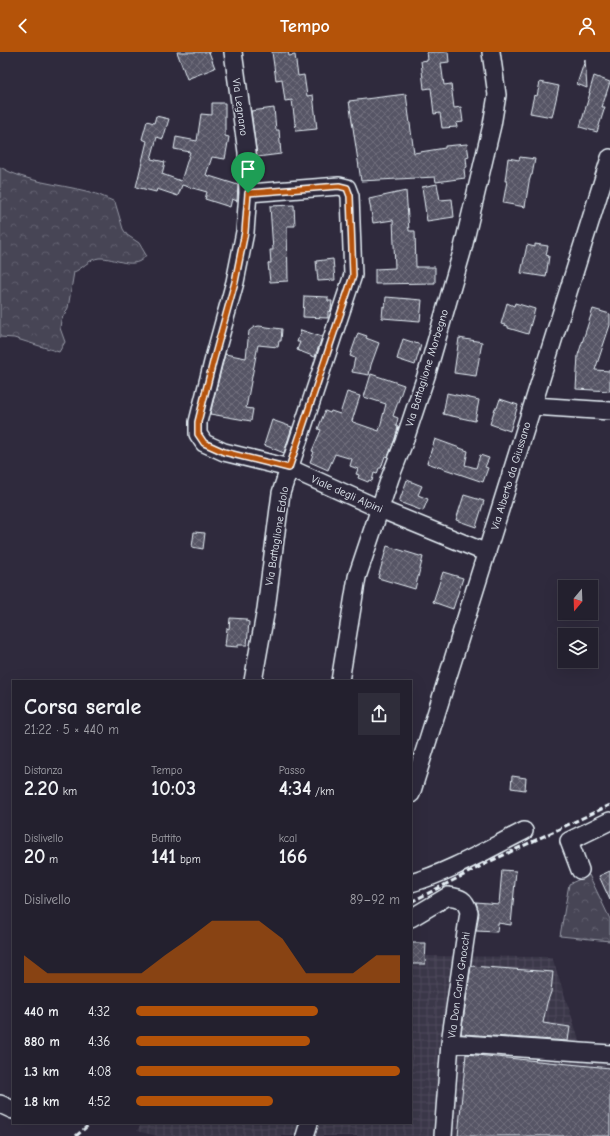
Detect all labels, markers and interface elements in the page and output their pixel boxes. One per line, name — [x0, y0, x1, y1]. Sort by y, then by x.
icon: back — [12, 15, 34, 37]
icon: person — [576, 15, 598, 37]
text: Tempo — [280, 16, 330, 37]
street label: Via Legnano — [230, 77, 251, 137]
pin — [231, 152, 265, 193]
icon: arrive — [237, 158, 259, 180]
street label: Via Battaglione Morbegno — [403, 307, 451, 428]
street label: Via Alberto da Giussano — [488, 420, 534, 532]
street label: Viale degli Alpini — [309, 472, 385, 516]
street label: Via Battaglione Edolo — [263, 485, 291, 587]
north arrow — [558, 580, 598, 620]
map controls — [558, 580, 598, 668]
button: layers — [558, 628, 598, 668]
button: share — [358, 693, 400, 735]
text: Corsa serale — [24, 694, 141, 720]
text: 21:22 · 5 × 440 m — [24, 722, 119, 737]
text: Distanza — [24, 764, 63, 777]
text: Tempo — [151, 764, 182, 777]
text: Passo — [279, 764, 305, 777]
text: 2.20 — [24, 777, 59, 800]
text: 10:03 — [151, 777, 196, 800]
text: 4:34 — [279, 777, 311, 800]
text: km — [59, 785, 77, 798]
text: /km — [311, 785, 334, 798]
text: Dislivello — [24, 832, 63, 845]
text: Battito — [151, 832, 181, 845]
text: kcal — [279, 832, 297, 845]
text: 20 — [24, 845, 45, 868]
text: 141 — [151, 845, 176, 868]
text: 166 — [279, 845, 307, 868]
text: m — [45, 853, 58, 866]
text: bpm — [176, 853, 201, 866]
text: Dislivello — [24, 892, 71, 907]
text: 89–92 m — [350, 892, 400, 907]
street label: Via Don Carlo Gnocchi — [445, 931, 473, 1039]
text: 440 m — [24, 1004, 59, 1019]
text: 4:32 — [88, 1004, 110, 1019]
text: 880 m — [24, 1034, 60, 1049]
text: 4:36 — [88, 1034, 110, 1049]
text: 1.3 km — [24, 1064, 59, 1079]
text: 4:08 — [88, 1064, 111, 1079]
text: 1.8 km — [24, 1094, 59, 1109]
text: 4:52 — [88, 1094, 111, 1109]

